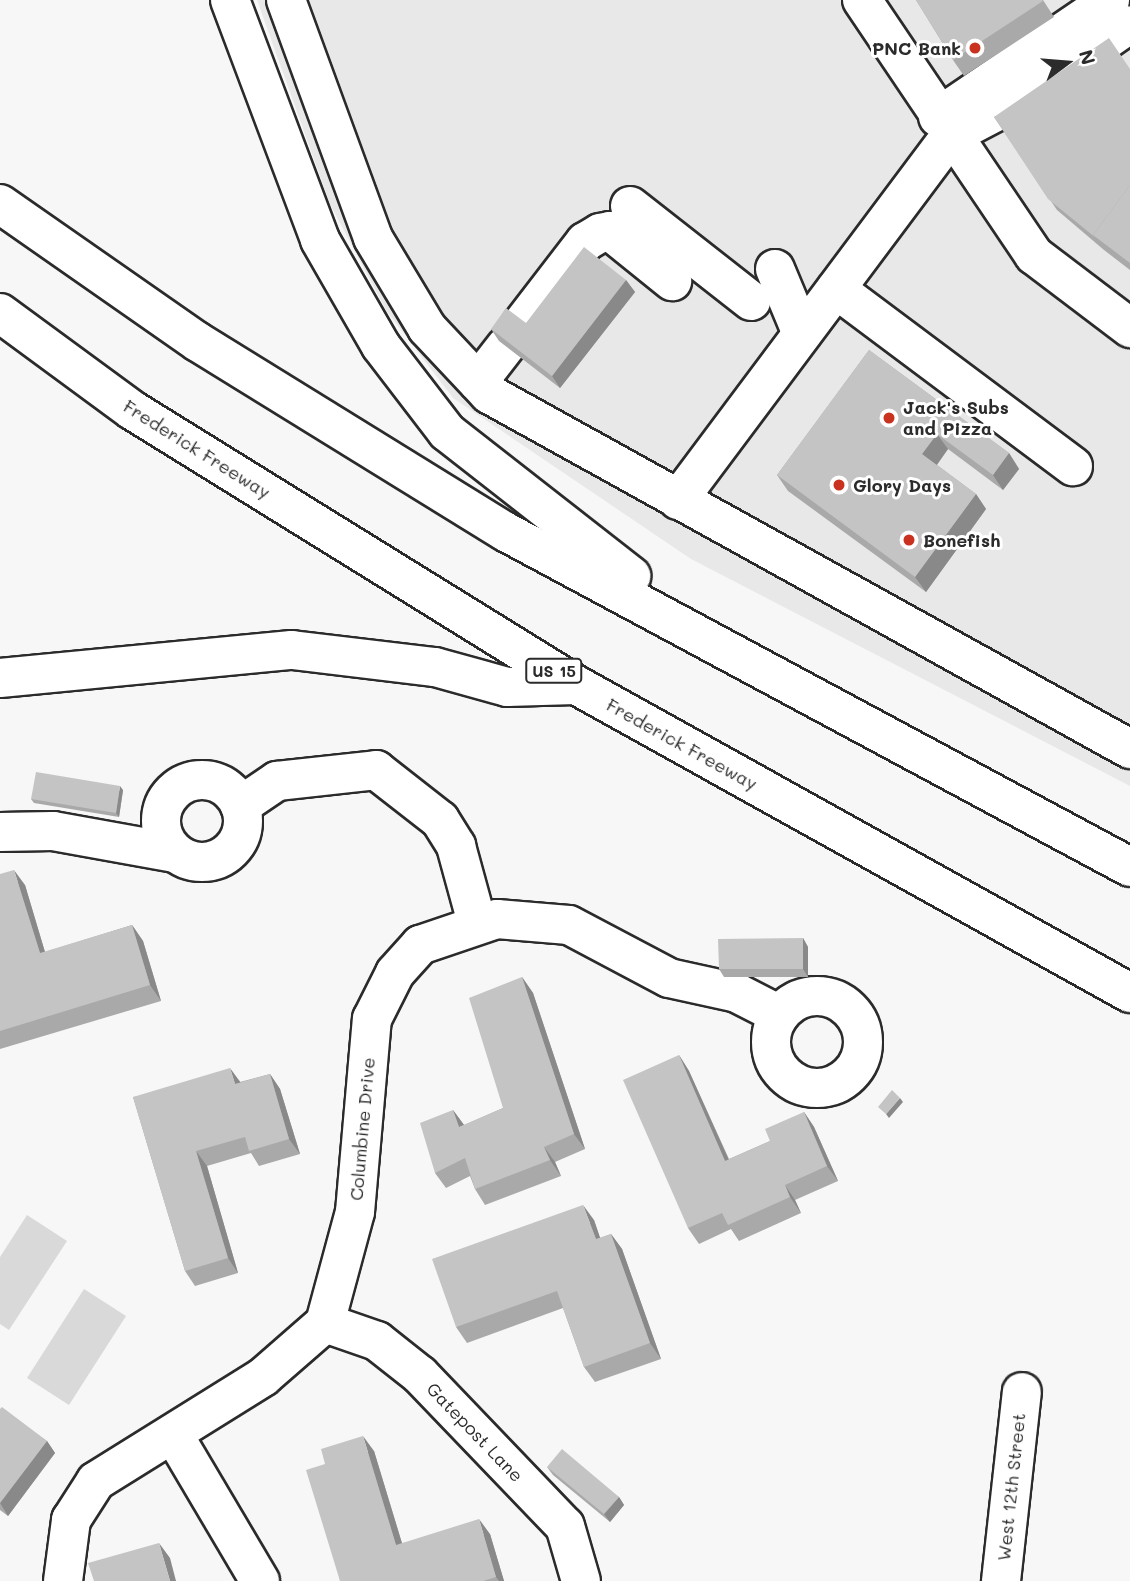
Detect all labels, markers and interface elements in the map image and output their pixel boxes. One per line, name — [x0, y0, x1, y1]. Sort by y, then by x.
north arrow — [1032, 28, 1102, 98]
place label: PNC Bank — [872, 37, 961, 59]
marker: PNC Bank — [967, 40, 983, 56]
text: N — [1074, 47, 1102, 67]
street label: Frederick Freeway — [120, 395, 274, 503]
place label: Jack's Subs and Pizza — [903, 397, 1009, 440]
marker: Jack's Subs and Pizza — [881, 410, 897, 426]
place label: Glory Days — [853, 474, 951, 496]
marker: Glory Days — [831, 477, 847, 493]
place label: Bonefish — [923, 529, 1000, 551]
marker: Bonefish — [901, 532, 917, 548]
road number: US 15 — [524, 658, 584, 684]
street label: Frederick Freeway — [603, 694, 761, 794]
street label: Columbine Drive — [345, 1057, 379, 1201]
street label: Gatepost Lane — [422, 1378, 528, 1486]
street label: West 12th Street — [992, 1412, 1030, 1562]

